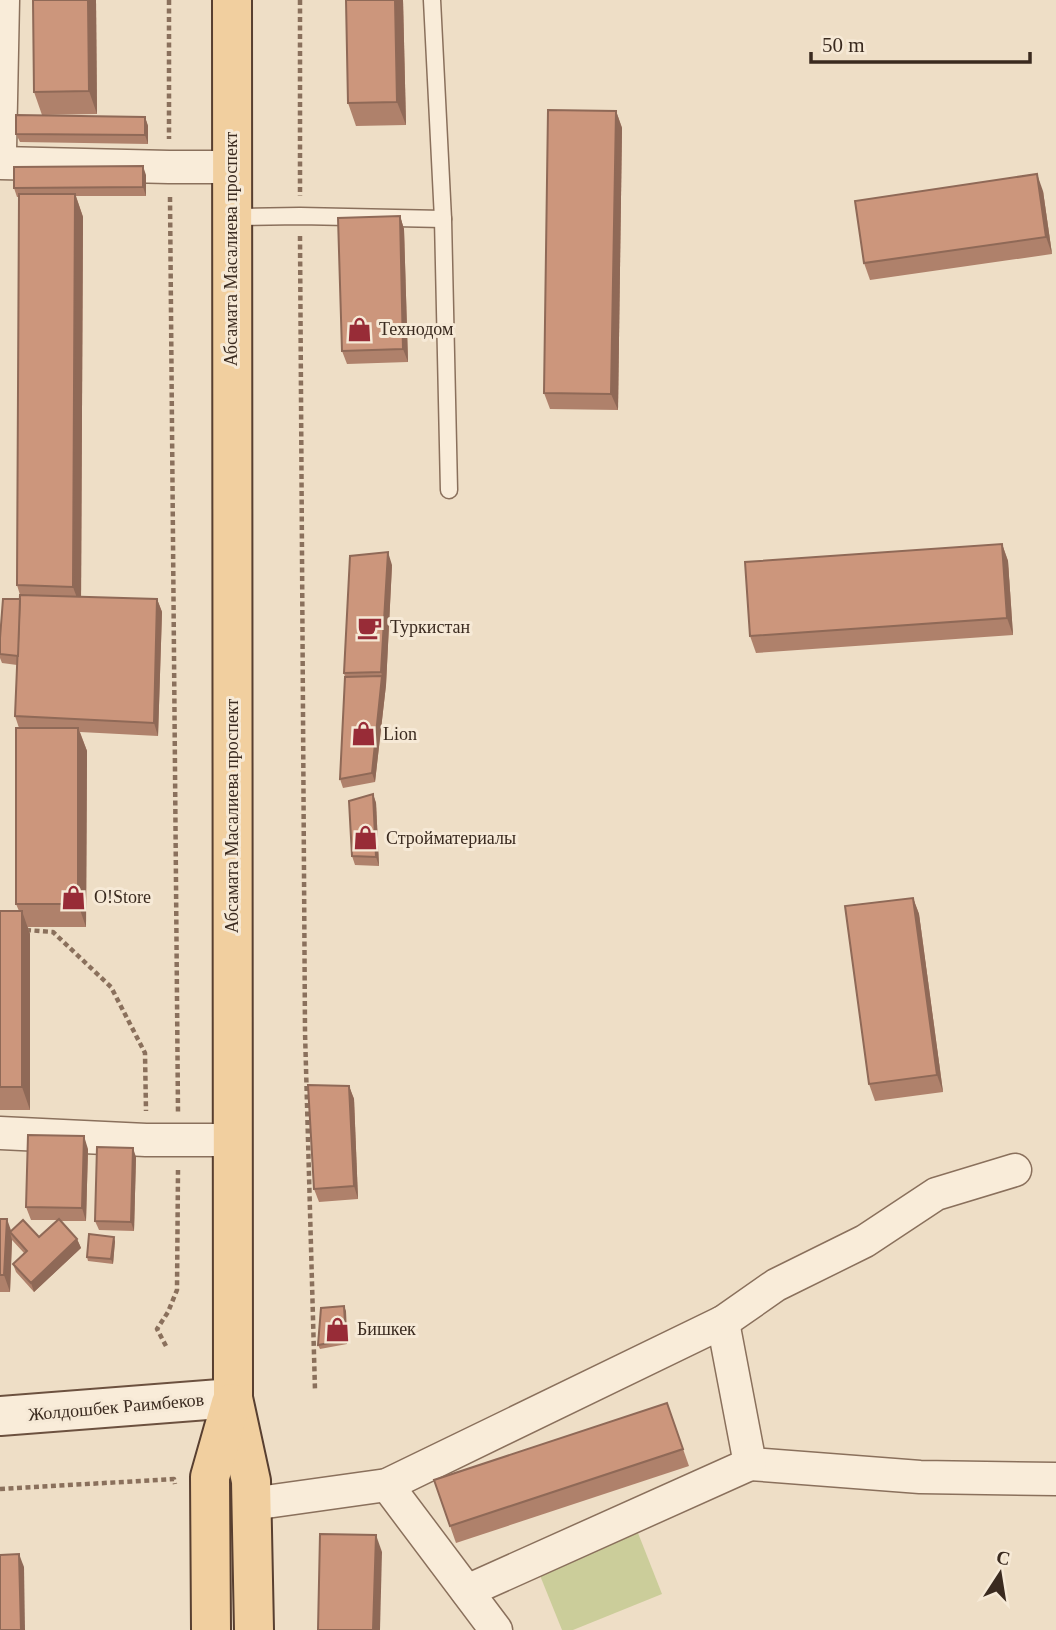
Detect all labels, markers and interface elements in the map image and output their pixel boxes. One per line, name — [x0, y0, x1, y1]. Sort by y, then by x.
scale bar — [811, 21, 1030, 65]
text: 50 m — [822, 33, 865, 57]
street label: Абсамата Масалиева проспект — [221, 132, 241, 366]
shop icon: Технодом — [345, 315, 373, 343]
place label: Технодом — [379, 319, 453, 339]
cafe icon: Туркистан — [356, 613, 384, 641]
place label: Туркистан — [390, 617, 471, 637]
street label: Абсамата Масалиева проспект — [222, 699, 242, 933]
shop icon: Lion — [349, 720, 377, 748]
place label: Lion — [383, 724, 417, 744]
shop icon: Стройматериалы — [352, 824, 380, 852]
place label: Стройматериалы — [386, 828, 516, 848]
shop icon: O!Store — [60, 883, 88, 911]
place label: O!Store — [94, 887, 151, 907]
shop icon: Бишкек — [323, 1315, 351, 1343]
place label: Бишкек — [357, 1319, 416, 1339]
street label: Жолдошбек Раимбеков — [27, 1389, 205, 1425]
north arrow — [965, 1539, 1035, 1609]
text: С — [995, 1546, 1012, 1570]

